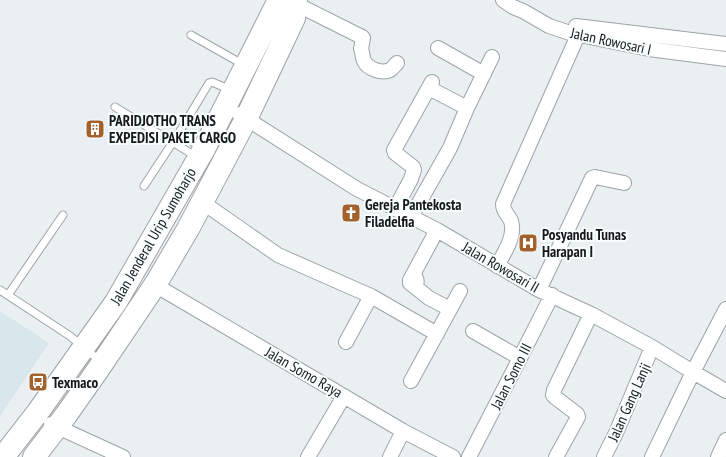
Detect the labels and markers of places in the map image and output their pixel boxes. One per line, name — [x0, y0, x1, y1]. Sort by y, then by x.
place label: PARIDJOTHO TRANS EXPEDISI PAKET CARGO — [109, 111, 236, 147]
building icon: PARIDJOTHO TRANS EXPEDISI PAKET CARGO — [84, 118, 106, 140]
place label: Gereja Pantekosta Filadelfia — [365, 195, 461, 231]
church icon: Gereja Pantekosta Filadelfia — [340, 202, 362, 224]
place label: Posyandu Tunas Harapan I — [542, 225, 626, 261]
hospital icon: Posyandu Tunas Harapan I — [517, 232, 539, 254]
bus stop icon: Texmaco — [27, 371, 49, 393]
place label: Texmaco — [52, 373, 98, 392]

